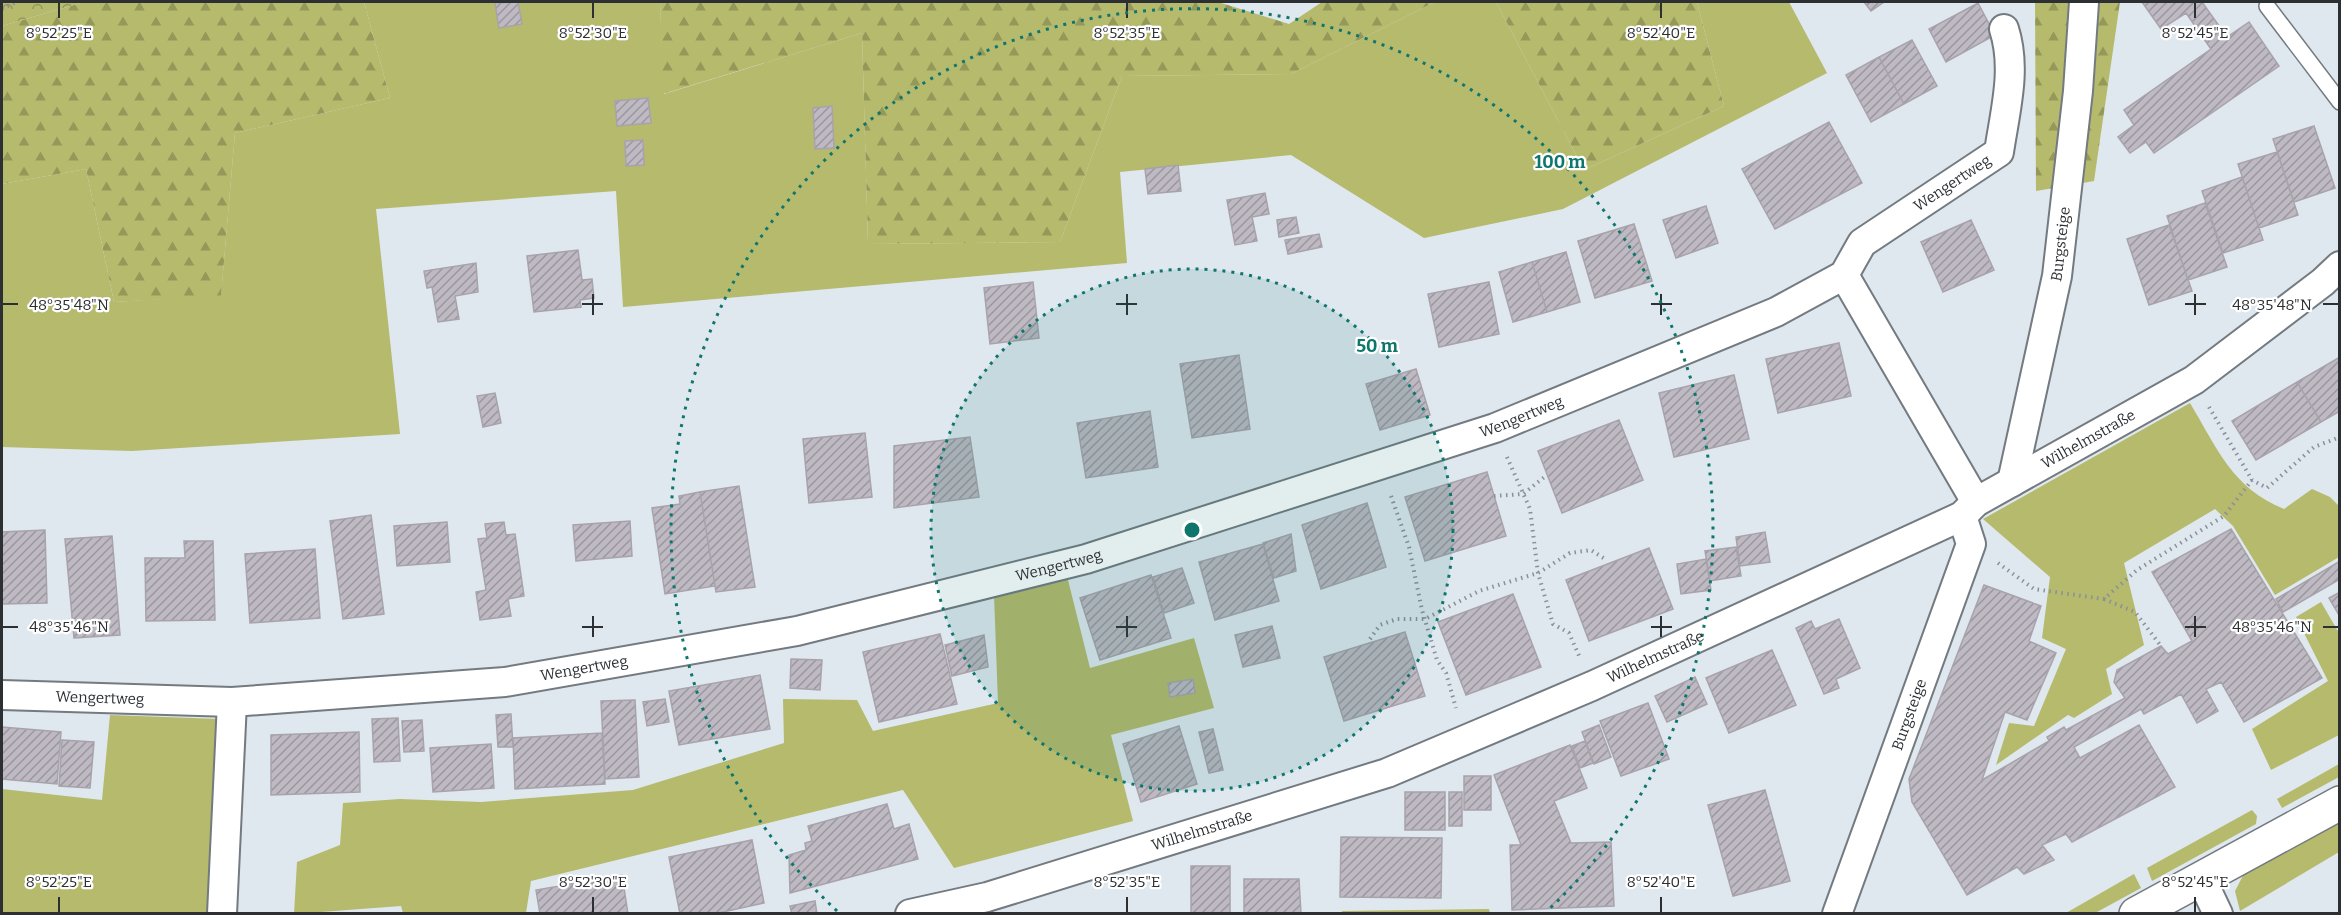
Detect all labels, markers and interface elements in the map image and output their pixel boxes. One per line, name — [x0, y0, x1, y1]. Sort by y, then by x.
text: 8°52'25"E — [26, 24, 92, 42]
text: 8°52'30"E — [559, 24, 627, 42]
text: 8°52'35"E — [1094, 24, 1160, 42]
text: 8°52'40"E — [1627, 24, 1695, 42]
text: 8°52'45"E — [2162, 24, 2228, 42]
text: 100 m — [1534, 151, 1586, 173]
street label: Wengertweg — [1910, 151, 1994, 215]
street label: Burgsteige — [2047, 206, 2074, 283]
text: 48°35'48"N — [29, 296, 109, 314]
text: 48°35'48"N — [2232, 296, 2312, 314]
text: 50 m — [1356, 335, 1398, 357]
street label: Wengertweg — [1477, 392, 1566, 441]
street label: Wilhelmstraße — [2038, 406, 2138, 473]
centre of rings — [1182, 520, 1202, 540]
street label: Wengertweg — [1014, 545, 1104, 585]
text: 48°35'46"N — [29, 618, 109, 636]
text: 48°35'46"N — [2232, 618, 2312, 636]
street label: Wilhelmstraße — [1604, 627, 1707, 687]
street label: Wengertweg — [539, 652, 629, 685]
street label: Burgsteige — [1888, 676, 1930, 753]
street label: Wengertweg — [55, 688, 145, 708]
street label: Wilhelmstraße — [1149, 806, 1255, 854]
text: 8°52'25"E — [26, 873, 92, 891]
text: 8°52'30"E — [559, 873, 627, 891]
text: 8°52'35"E — [1094, 873, 1160, 891]
text: 8°52'40"E — [1627, 873, 1695, 891]
text: 8°52'45"E — [2162, 873, 2228, 891]

